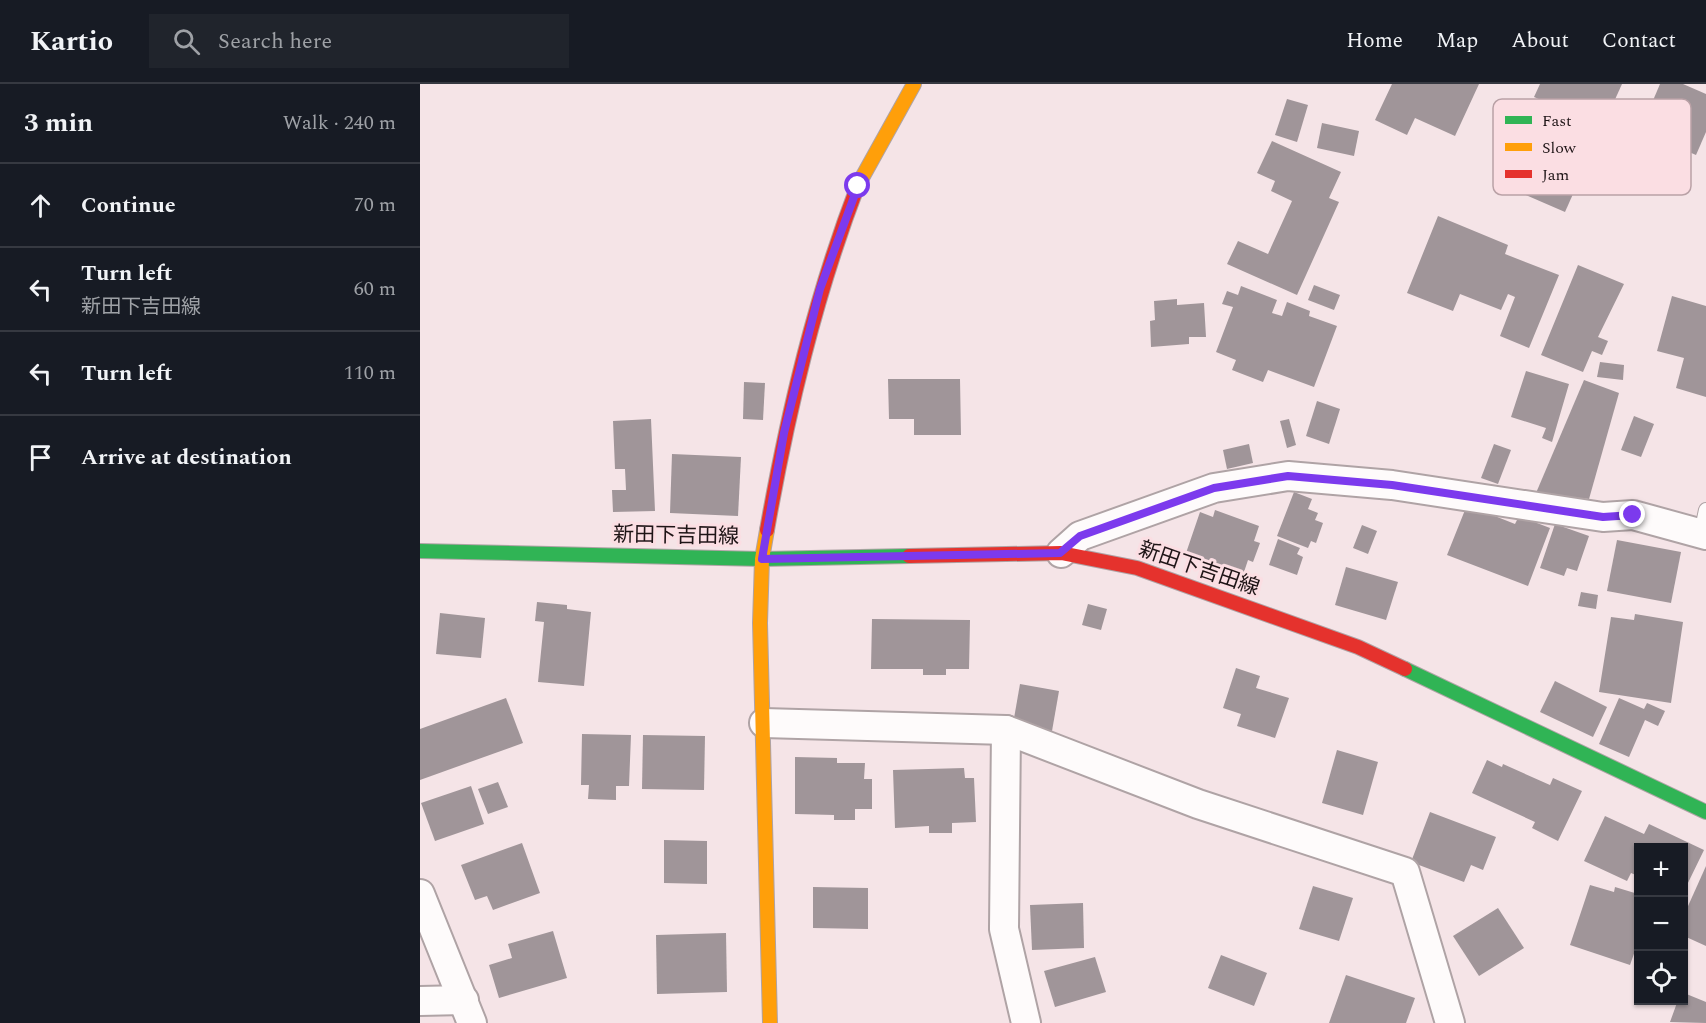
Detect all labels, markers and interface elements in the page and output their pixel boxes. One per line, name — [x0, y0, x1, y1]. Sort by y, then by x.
search box — [149, 14, 569, 68]
text: Kartio — [30, 20, 113, 63]
icon: search — [170, 25, 203, 58]
text: Search here — [218, 25, 332, 58]
text: Home — [1346, 25, 1403, 57]
text: Map — [1436, 25, 1478, 57]
text: About — [1511, 25, 1569, 57]
text: Contact — [1602, 25, 1676, 57]
legend — [1493, 99, 1691, 195]
text: 3 min — [24, 103, 93, 143]
text: Walk · 240 m — [283, 108, 396, 138]
text: Fast — [1542, 109, 1572, 133]
text: Slow — [1542, 136, 1577, 160]
text: Jam — [1542, 163, 1570, 187]
route start — [844, 172, 870, 198]
icon: ahead — [24, 189, 57, 222]
text: Continue — [81, 189, 176, 222]
text: 70 m — [354, 190, 396, 220]
text: Turn left — [81, 257, 173, 290]
icon: left — [24, 273, 57, 306]
text: 60 m — [354, 274, 396, 304]
text: 新田下吉田線 — [81, 292, 201, 322]
icon: left — [24, 357, 57, 390]
text: Turn left — [81, 357, 173, 390]
text: 110 m — [344, 358, 396, 388]
icon: arrive — [24, 441, 57, 474]
text: Arrive at destination — [81, 441, 292, 474]
route end — [1619, 501, 1645, 527]
street label: 新田下吉田線 — [613, 519, 739, 553]
street label: 新田下吉田線 — [1134, 533, 1264, 605]
map controls — [1634, 843, 1688, 1005]
button: + — [1634, 843, 1688, 897]
button: − — [1634, 897, 1688, 951]
button: locate — [1634, 951, 1688, 1005]

